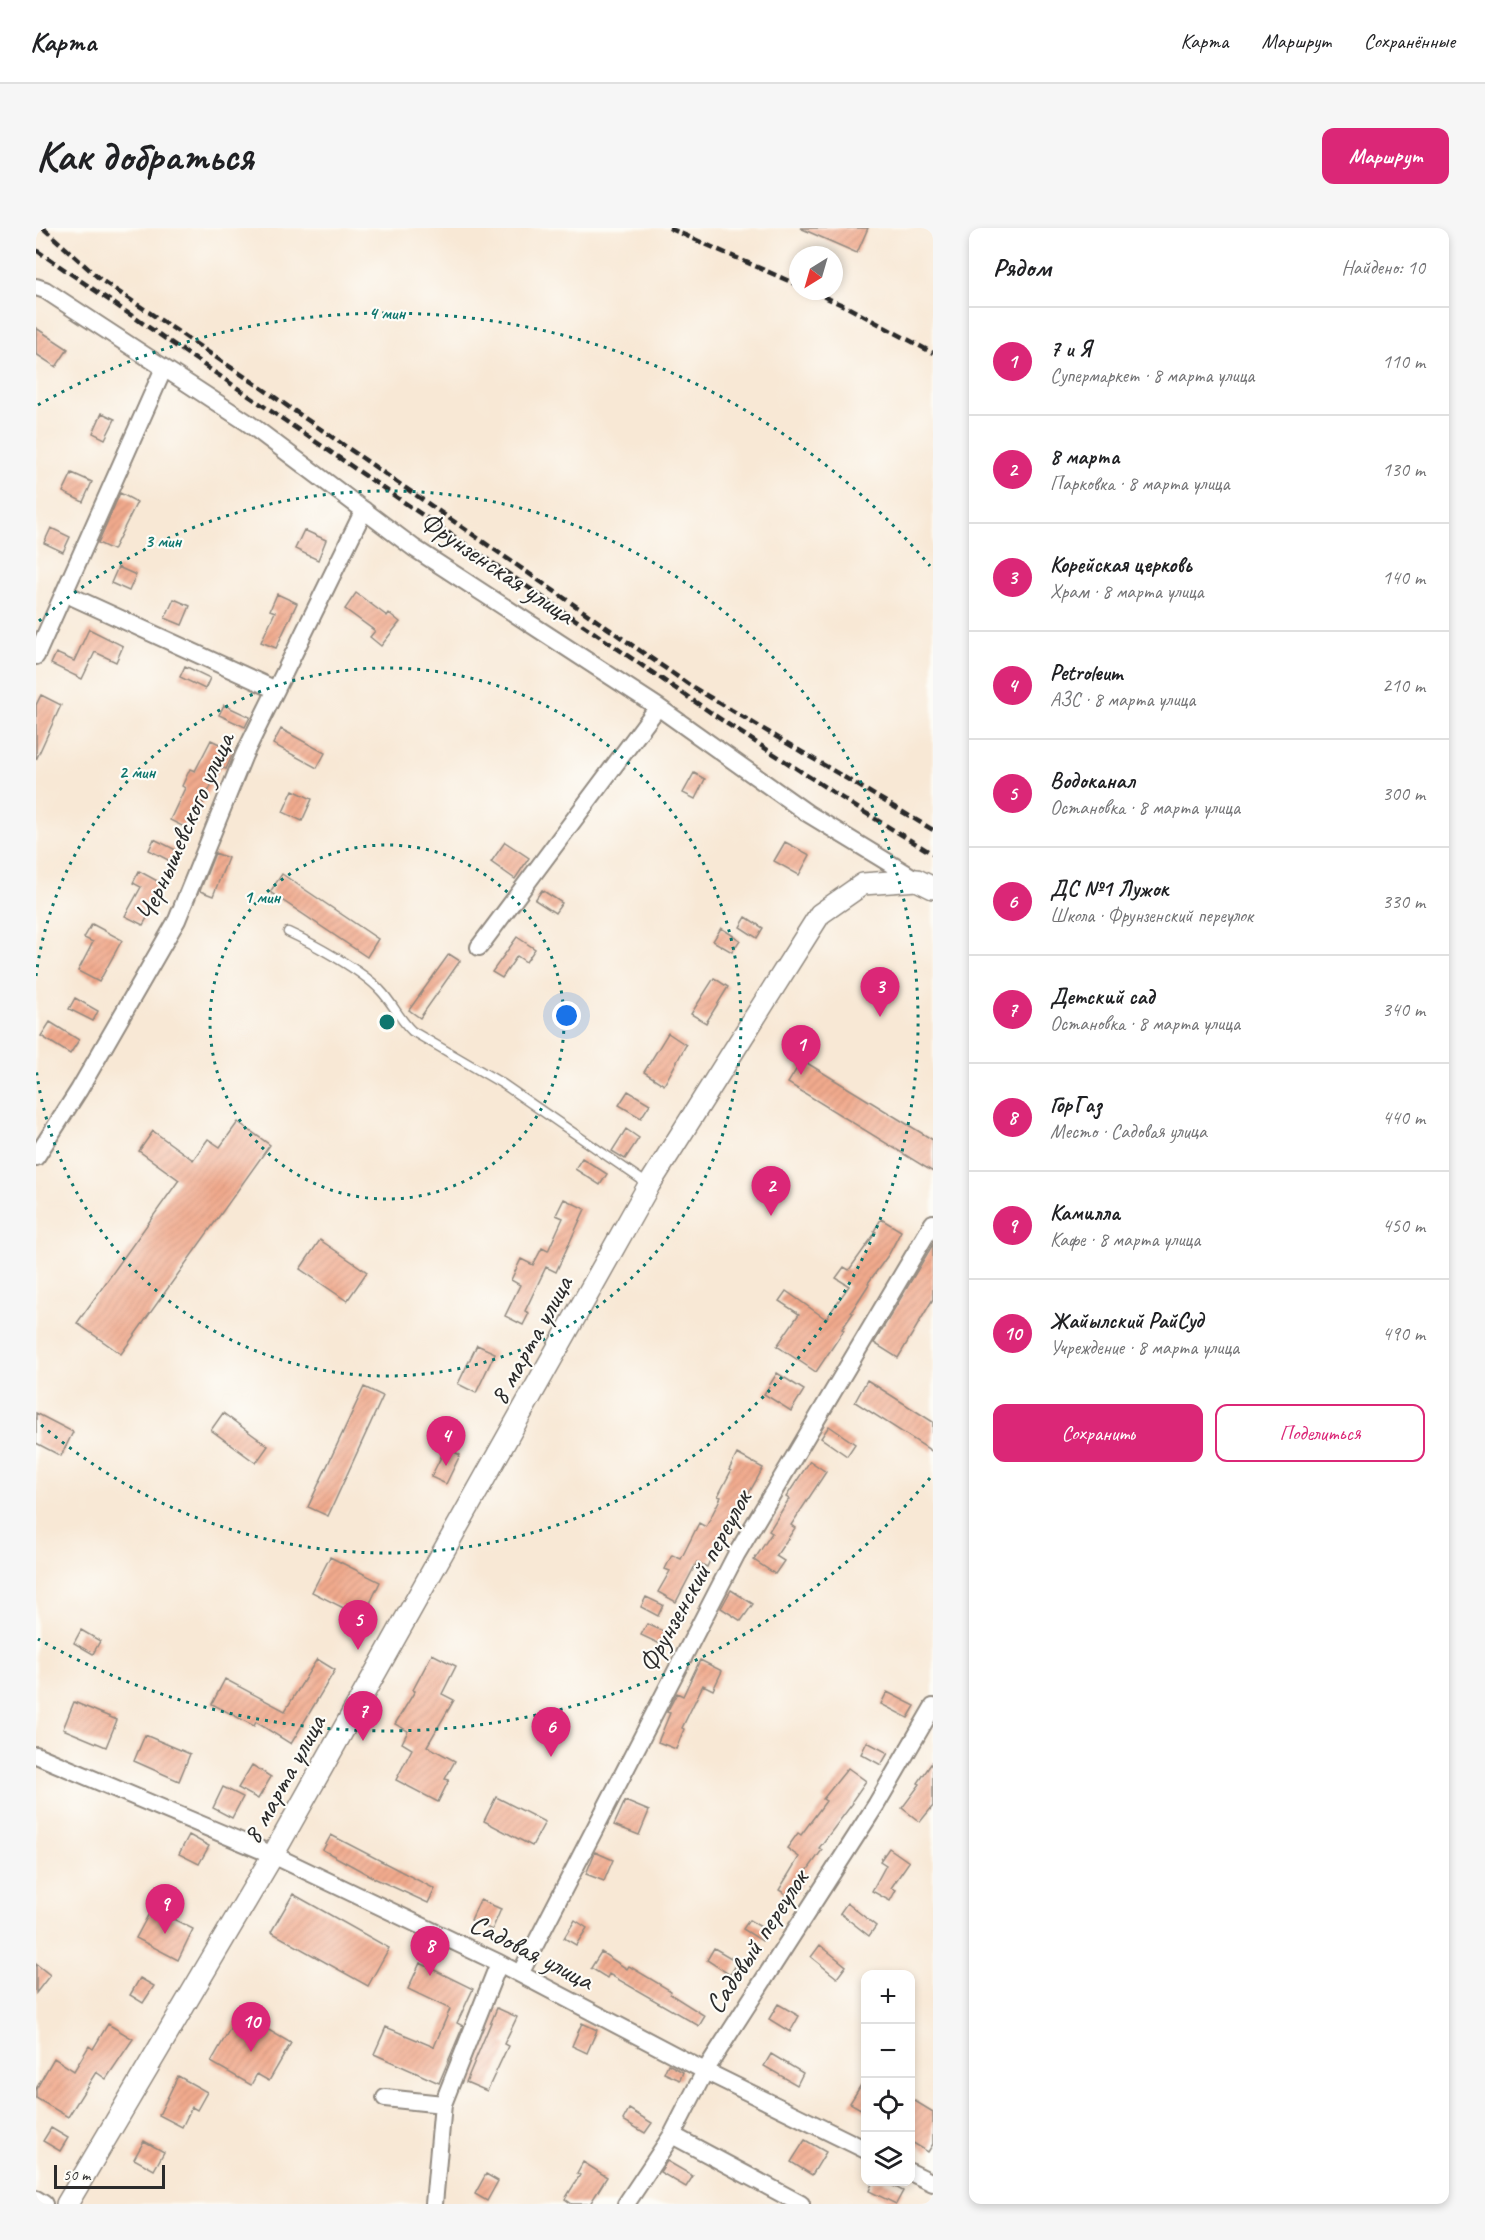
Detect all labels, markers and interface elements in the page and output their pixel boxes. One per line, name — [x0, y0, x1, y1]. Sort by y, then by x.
text: Карта — [30, 24, 97, 59]
text: Карта — [1180, 28, 1229, 54]
text: Маршрут — [1262, 28, 1331, 54]
text: Сохранённые — [1364, 28, 1455, 54]
button: Маршрут — [1322, 128, 1449, 184]
text: Как добраться — [36, 130, 253, 183]
north arrow — [789, 246, 843, 300]
text: Рядом — [993, 251, 1051, 284]
text: Найдено: 10 — [1341, 255, 1425, 280]
text: 4 мин — [369, 302, 406, 324]
text: 7 и Я — [1050, 335, 1092, 363]
text: 1 — [1008, 349, 1017, 374]
text: 110 m — [1382, 349, 1425, 374]
text: Супермаркет · 8 марта улица — [1050, 363, 1254, 388]
text: 8 марта — [1050, 443, 1119, 471]
text: 2 — [1008, 457, 1017, 482]
text: 130 m — [1382, 457, 1425, 482]
text: Парковка · 8 марта улица — [1050, 471, 1229, 496]
street label: Фрунзенская улица — [414, 503, 583, 633]
text: 3 мин — [145, 530, 182, 552]
text: Корейская церковь — [1050, 551, 1192, 579]
text: 3 — [1008, 565, 1017, 590]
text: 140 m — [1382, 565, 1425, 590]
text: Храм · 8 марта улица — [1050, 579, 1204, 604]
text: Petroleum — [1050, 659, 1122, 687]
text: 4 — [1008, 673, 1017, 698]
text: 210 m — [1382, 673, 1425, 698]
text: АЗС · 8 марта улица — [1050, 687, 1195, 712]
street label: Чернышевского улица — [127, 725, 243, 927]
text: 2 мин — [119, 761, 156, 783]
text: Водоканал — [1050, 767, 1135, 795]
text: 5 — [1008, 781, 1017, 806]
text: 300 m — [1382, 781, 1425, 806]
text: Остановка · 8 марта улица — [1050, 795, 1240, 820]
text: ДС №1 Лужок — [1050, 875, 1168, 903]
text: 1 мин — [244, 886, 281, 908]
text: 6 — [1008, 889, 1017, 914]
text: 330 m — [1382, 889, 1425, 914]
text: Школа · Фрунзенский переулок — [1050, 903, 1253, 928]
pin: 3 — [860, 968, 900, 1017]
text: Детский сад — [1050, 983, 1154, 1011]
text: 7 — [1008, 997, 1017, 1022]
text: 340 m — [1382, 997, 1425, 1022]
your location — [552, 1001, 581, 1030]
text: Остановка · 8 марта улица — [1050, 1011, 1240, 1036]
centre of rings — [377, 1012, 397, 1032]
pin: 1 — [782, 1026, 820, 1075]
text: ГорГаз — [1050, 1091, 1102, 1119]
text: 8 — [1008, 1105, 1017, 1130]
text: 440 m — [1382, 1105, 1425, 1130]
text: Место · Садовая улица — [1050, 1119, 1207, 1144]
pin: 2 — [752, 1166, 790, 1216]
text: Камилла — [1050, 1199, 1120, 1227]
text: 9 — [1008, 1213, 1017, 1238]
text: 450 m — [1382, 1213, 1425, 1238]
text: Кафе · 8 марта улица — [1050, 1227, 1200, 1252]
street label: 8 марта улица — [481, 1268, 581, 1411]
text: Жайылский РайСуд — [1050, 1307, 1203, 1335]
text: 10 — [1004, 1321, 1022, 1346]
text: 490 m — [1382, 1321, 1425, 1346]
text: Учреждение · 8 марта улица — [1050, 1335, 1239, 1360]
button: Сохранить — [993, 1404, 1203, 1462]
button: Поделиться — [1215, 1404, 1425, 1462]
pin: 4 — [426, 1416, 466, 1466]
street label: Фрунзенский переулок — [630, 1481, 760, 1679]
pin: 5 — [338, 1600, 378, 1650]
pin: 7 — [344, 1692, 382, 1741]
street label: 8 марта улица — [234, 1707, 334, 1850]
pin: 6 — [532, 1708, 570, 1757]
street label: Садовый переулок — [697, 1861, 817, 2020]
pin: 9 — [146, 1884, 184, 1934]
street label: Садовая улица — [464, 1905, 601, 1998]
pin: 8 — [410, 1926, 450, 1976]
map controls — [861, 1970, 915, 2186]
button: + — [861, 1970, 915, 2024]
pin: 10 — [232, 2002, 270, 2052]
button: − — [861, 2024, 915, 2078]
button: locate — [861, 2078, 915, 2132]
button: layers — [861, 2132, 915, 2186]
scale bar — [54, 2162, 165, 2190]
text: 50 m — [63, 2165, 90, 2185]

